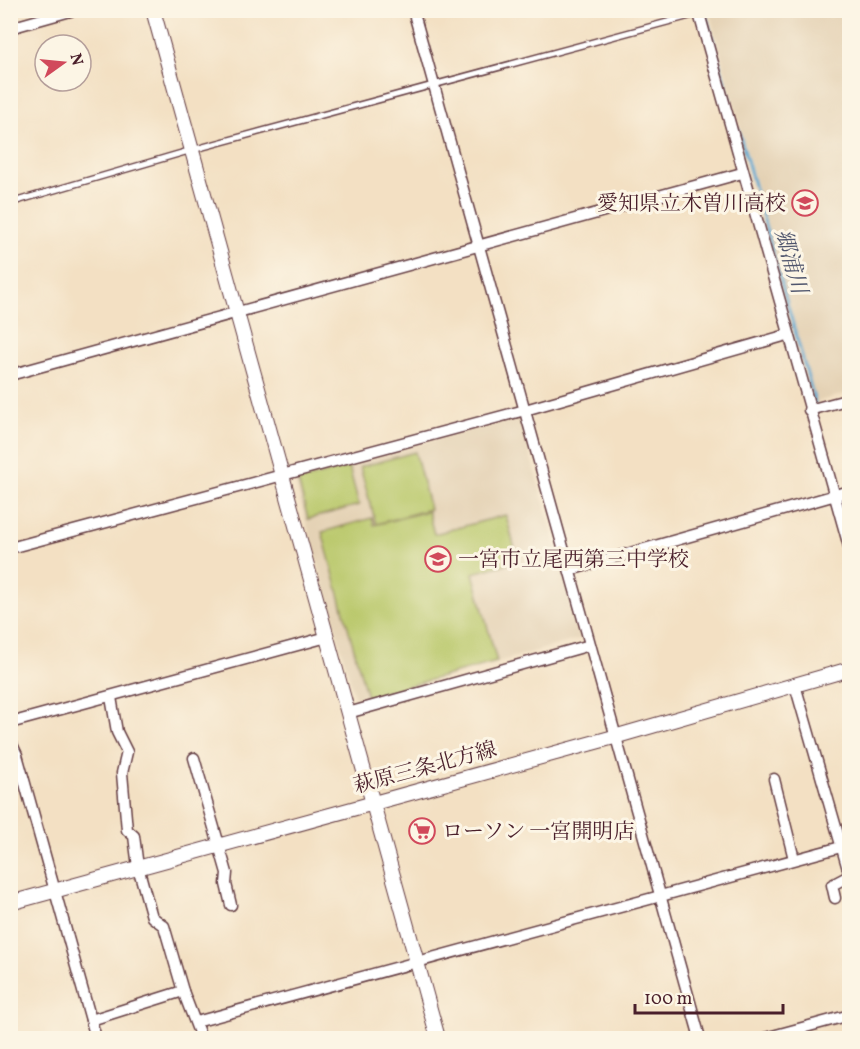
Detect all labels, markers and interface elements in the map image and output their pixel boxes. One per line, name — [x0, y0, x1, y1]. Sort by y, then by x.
north arrow — [33, 33, 93, 93]
text: N — [63, 51, 88, 68]
school or university icon: 愛知県立木曽川高校 — [790, 188, 820, 218]
place label: 愛知県立木曽川高校 — [597, 190, 786, 219]
water label: 郷浦川 — [766, 226, 814, 300]
school or university icon: 一宮市立尾西第三中学校 — [423, 544, 453, 574]
place label: 一宮市立尾西第三中学校 — [458, 546, 689, 575]
street label: 萩原三条北方線 — [351, 735, 500, 801]
supermarket icon: ローソン 一宮開明店 — [407, 816, 437, 846]
place label: ローソン 一宮開明店 — [442, 818, 634, 847]
scale bar — [635, 977, 784, 1015]
text: 100 m — [644, 987, 693, 1012]

